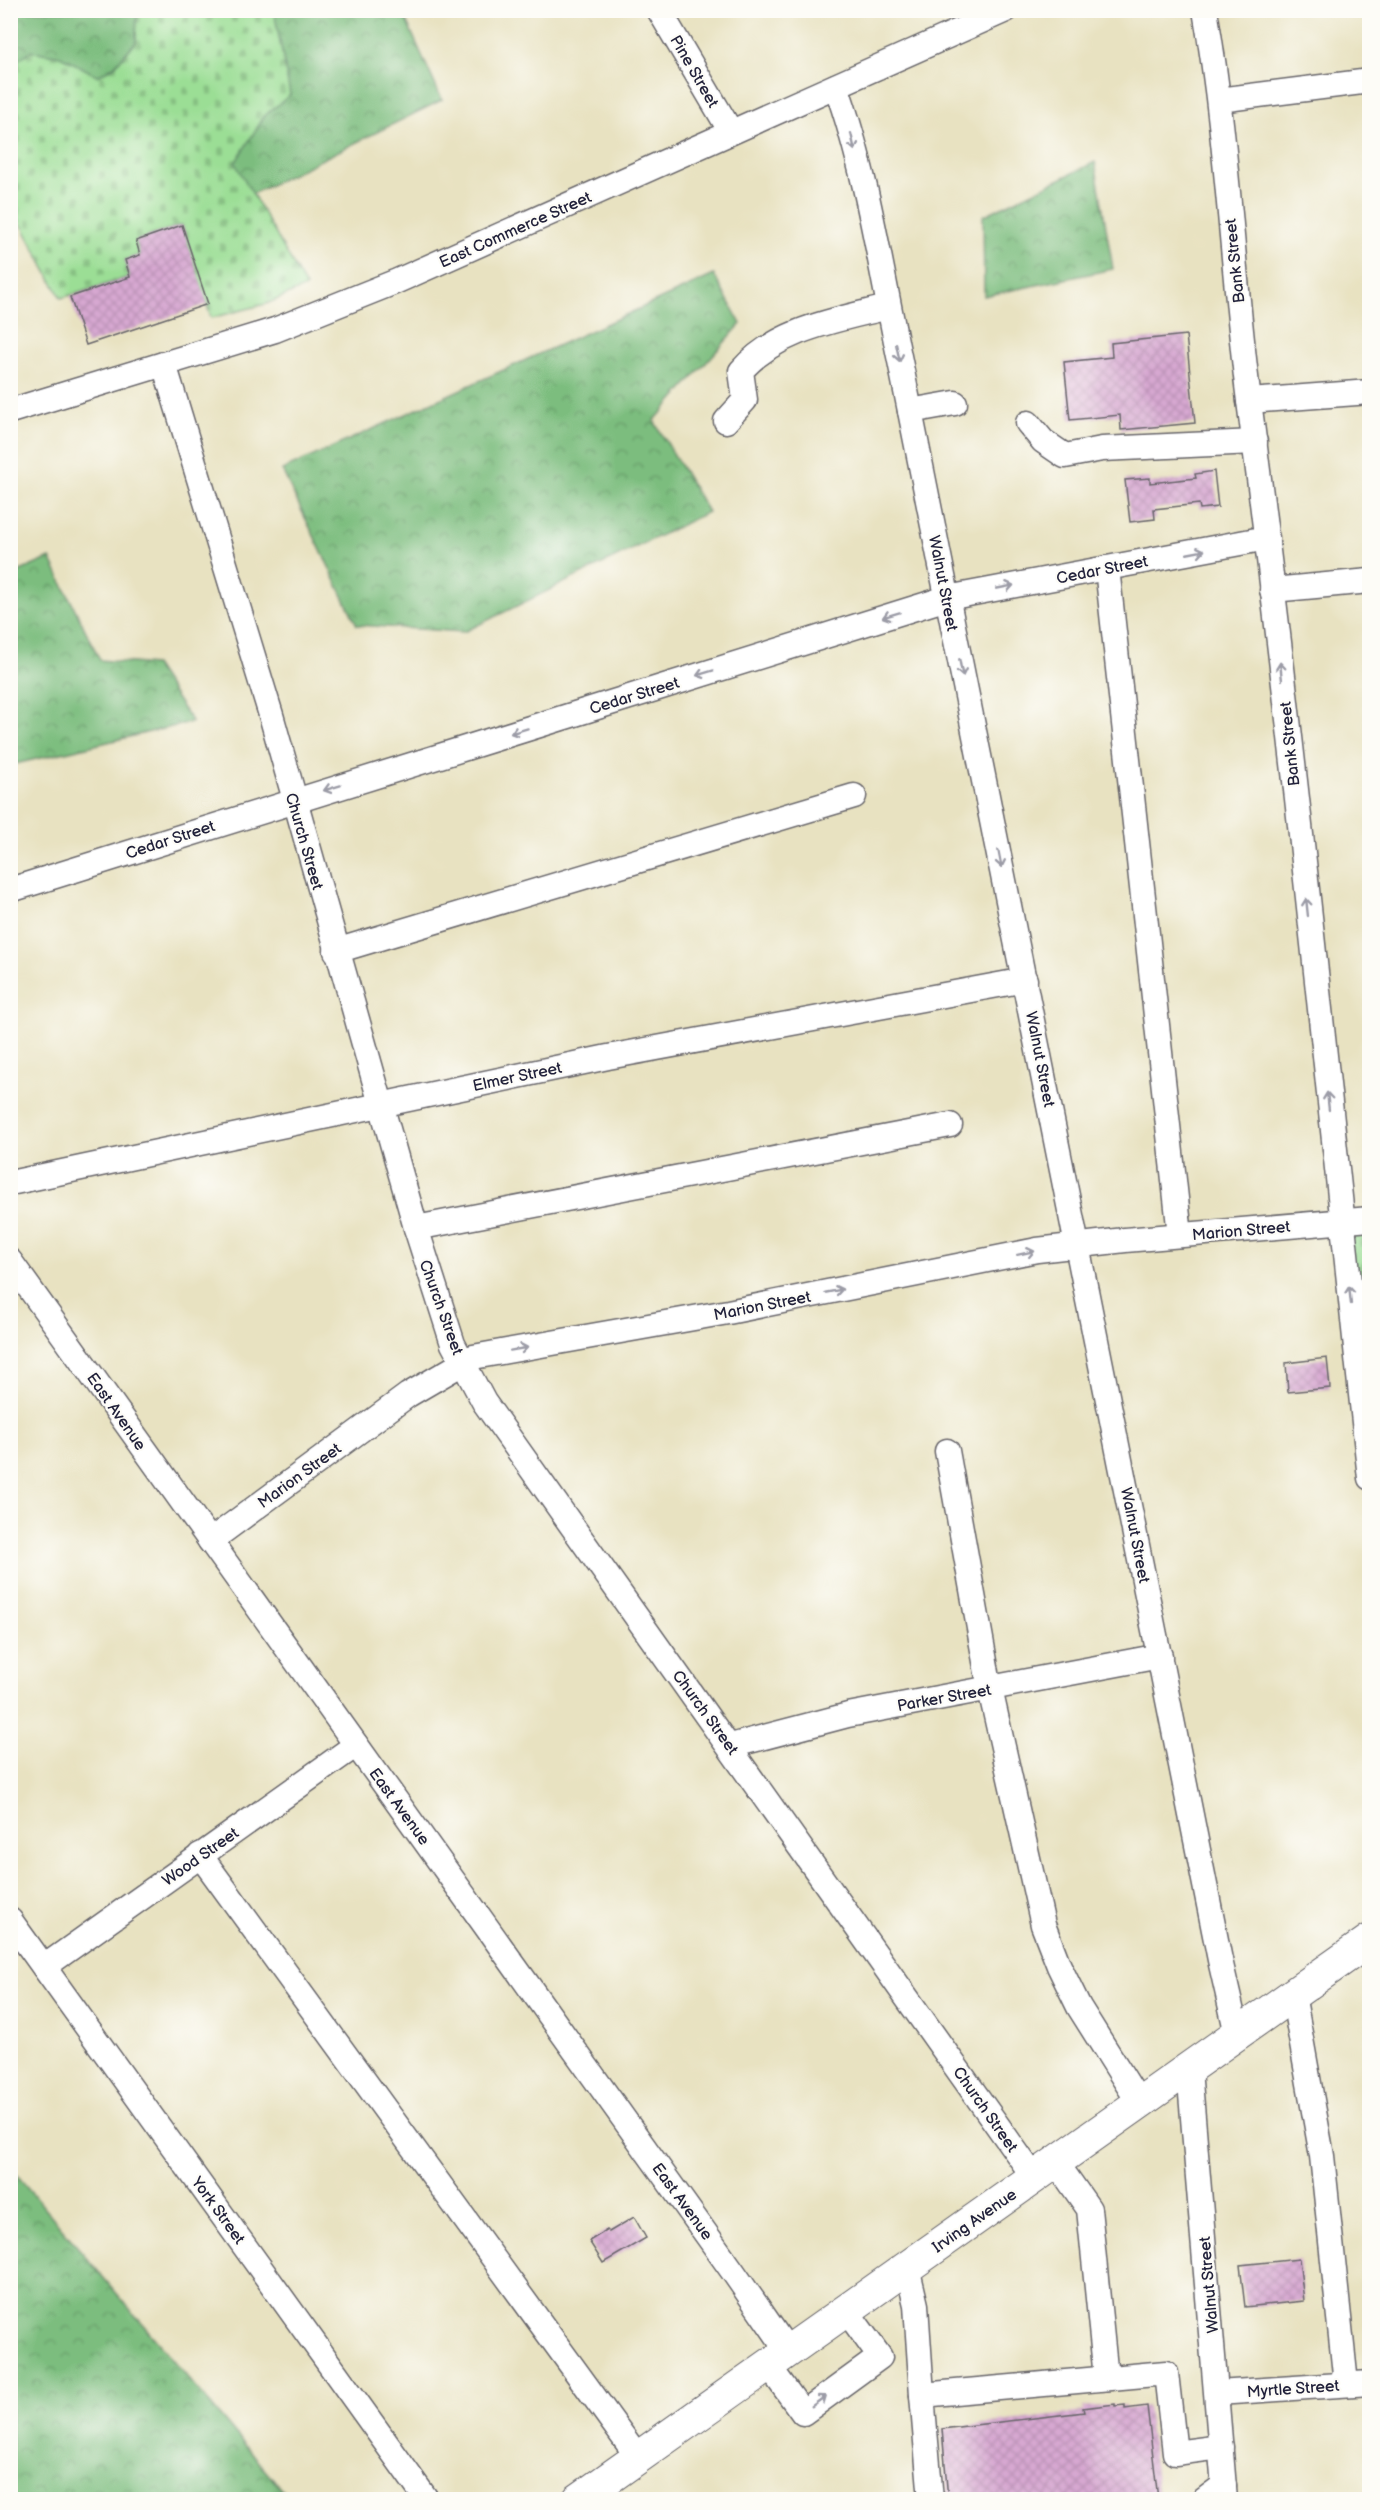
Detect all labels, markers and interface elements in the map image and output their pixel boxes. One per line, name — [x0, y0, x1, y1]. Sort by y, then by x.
street label: Pine Street — [665, 32, 722, 111]
one-way arrow — [848, 132, 860, 151]
street label: East Commerce Street — [437, 188, 595, 273]
street label: Bank Street — [1222, 218, 1249, 304]
one-way arrow — [893, 343, 904, 362]
street label: Walnut Street — [924, 534, 961, 633]
one-way arrow — [1186, 546, 1206, 557]
street label: Cedar Street — [1055, 552, 1150, 589]
one-way arrow — [994, 581, 1014, 592]
one-way arrow — [882, 610, 901, 621]
one-way arrow — [956, 658, 967, 677]
one-way arrow — [1276, 662, 1287, 682]
one-way arrow — [696, 668, 715, 679]
street label: Cedar Street — [587, 674, 682, 719]
street label: Bank Street — [1277, 701, 1304, 787]
one-way arrow — [510, 726, 529, 737]
one-way arrow — [323, 783, 342, 794]
street label: Church Street — [281, 791, 326, 892]
street label: Cedar Street — [123, 817, 218, 864]
one-way arrow — [995, 849, 1006, 868]
one-way arrow — [1301, 898, 1312, 917]
street label: Walnut Street — [1021, 1010, 1058, 1109]
street label: Elmer Street — [471, 1059, 564, 1096]
one-way arrow — [1323, 1091, 1334, 1111]
street label: Marion Street — [1191, 1218, 1291, 1245]
one-way arrow — [1016, 1246, 1035, 1258]
street label: Church Street — [415, 1257, 467, 1358]
one-way arrow — [824, 1285, 844, 1296]
one-way arrow — [1344, 1285, 1355, 1305]
street label: Marion Street — [712, 1288, 812, 1325]
one-way arrow — [508, 1343, 528, 1354]
street label: East Avenue — [82, 1369, 150, 1455]
street label: Marion Street — [254, 1440, 345, 1513]
street label: Walnut Street — [1116, 1486, 1153, 1585]
street label: Church Street — [668, 1667, 742, 1759]
street label: Parker Street — [896, 1681, 993, 1716]
street label: East Avenue — [365, 1765, 433, 1849]
street label: Wood Street — [159, 1824, 243, 1891]
street label: Church Street — [948, 2064, 1021, 2156]
street label: East Avenue — [648, 2160, 716, 2244]
street label: York Street — [186, 2173, 249, 2248]
street label: Irving Avenue — [929, 2185, 1021, 2257]
street label: Walnut Street — [1196, 2236, 1223, 2334]
street label: Myrtle Street — [1246, 2377, 1340, 2402]
one-way arrow — [811, 2395, 827, 2407]

